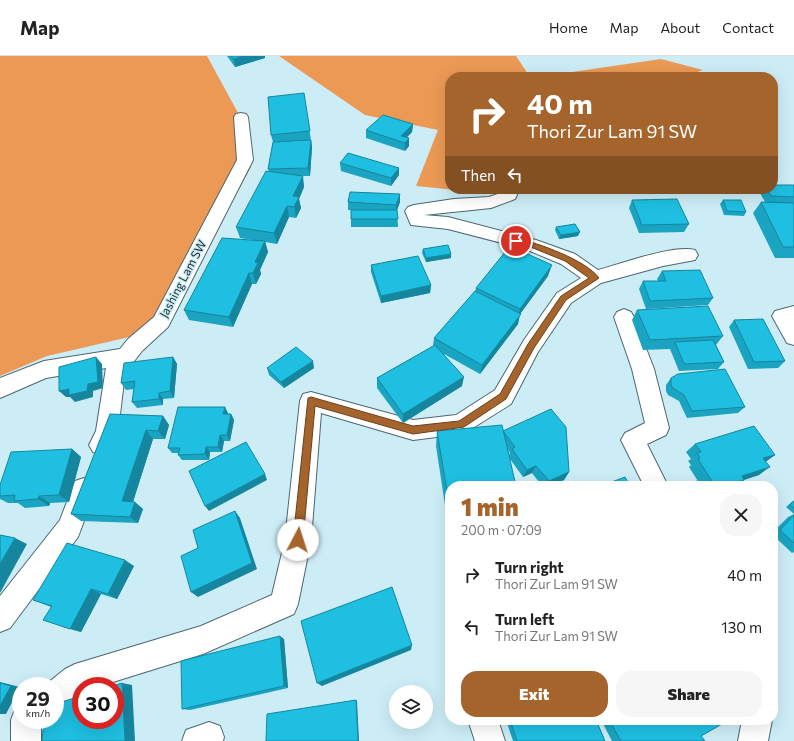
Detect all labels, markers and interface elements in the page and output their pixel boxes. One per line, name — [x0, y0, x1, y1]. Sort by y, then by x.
text: Map — [20, 16, 59, 39]
text: Home — [549, 19, 588, 36]
text: Map — [610, 19, 638, 36]
text: About — [660, 19, 700, 36]
text: Contact — [722, 19, 774, 36]
text: 40 m — [527, 86, 593, 120]
icon: right — [461, 88, 513, 140]
text: Thori Zur Lam 91 SW — [527, 120, 697, 142]
icon: left — [504, 164, 526, 186]
text: Then — [461, 166, 496, 184]
pin — [499, 224, 533, 258]
icon: arrive — [505, 230, 527, 252]
street label: Jashing Lam SW — [156, 237, 209, 320]
text: 1 min — [461, 492, 519, 521]
button: close — [720, 494, 762, 536]
position arrow — [277, 519, 319, 561]
text: 200 m · 07:09 — [461, 522, 542, 538]
text: Turn right — [495, 558, 564, 576]
icon: right — [461, 564, 483, 586]
text: 40 m — [727, 566, 762, 584]
text: Thori Zur Lam 91 SW — [495, 576, 618, 592]
text: Turn left — [495, 610, 554, 628]
icon: left — [461, 616, 483, 638]
text: 130 m — [721, 618, 762, 636]
text: Thori Zur Lam 91 SW — [495, 628, 618, 644]
button: Exit — [461, 671, 608, 717]
button: Share — [616, 671, 762, 717]
speed limit sign: 30 — [72, 677, 124, 729]
map controls — [389, 685, 433, 729]
button: layers — [389, 685, 433, 729]
text: 29 — [26, 686, 50, 710]
text: km/h — [26, 707, 50, 719]

